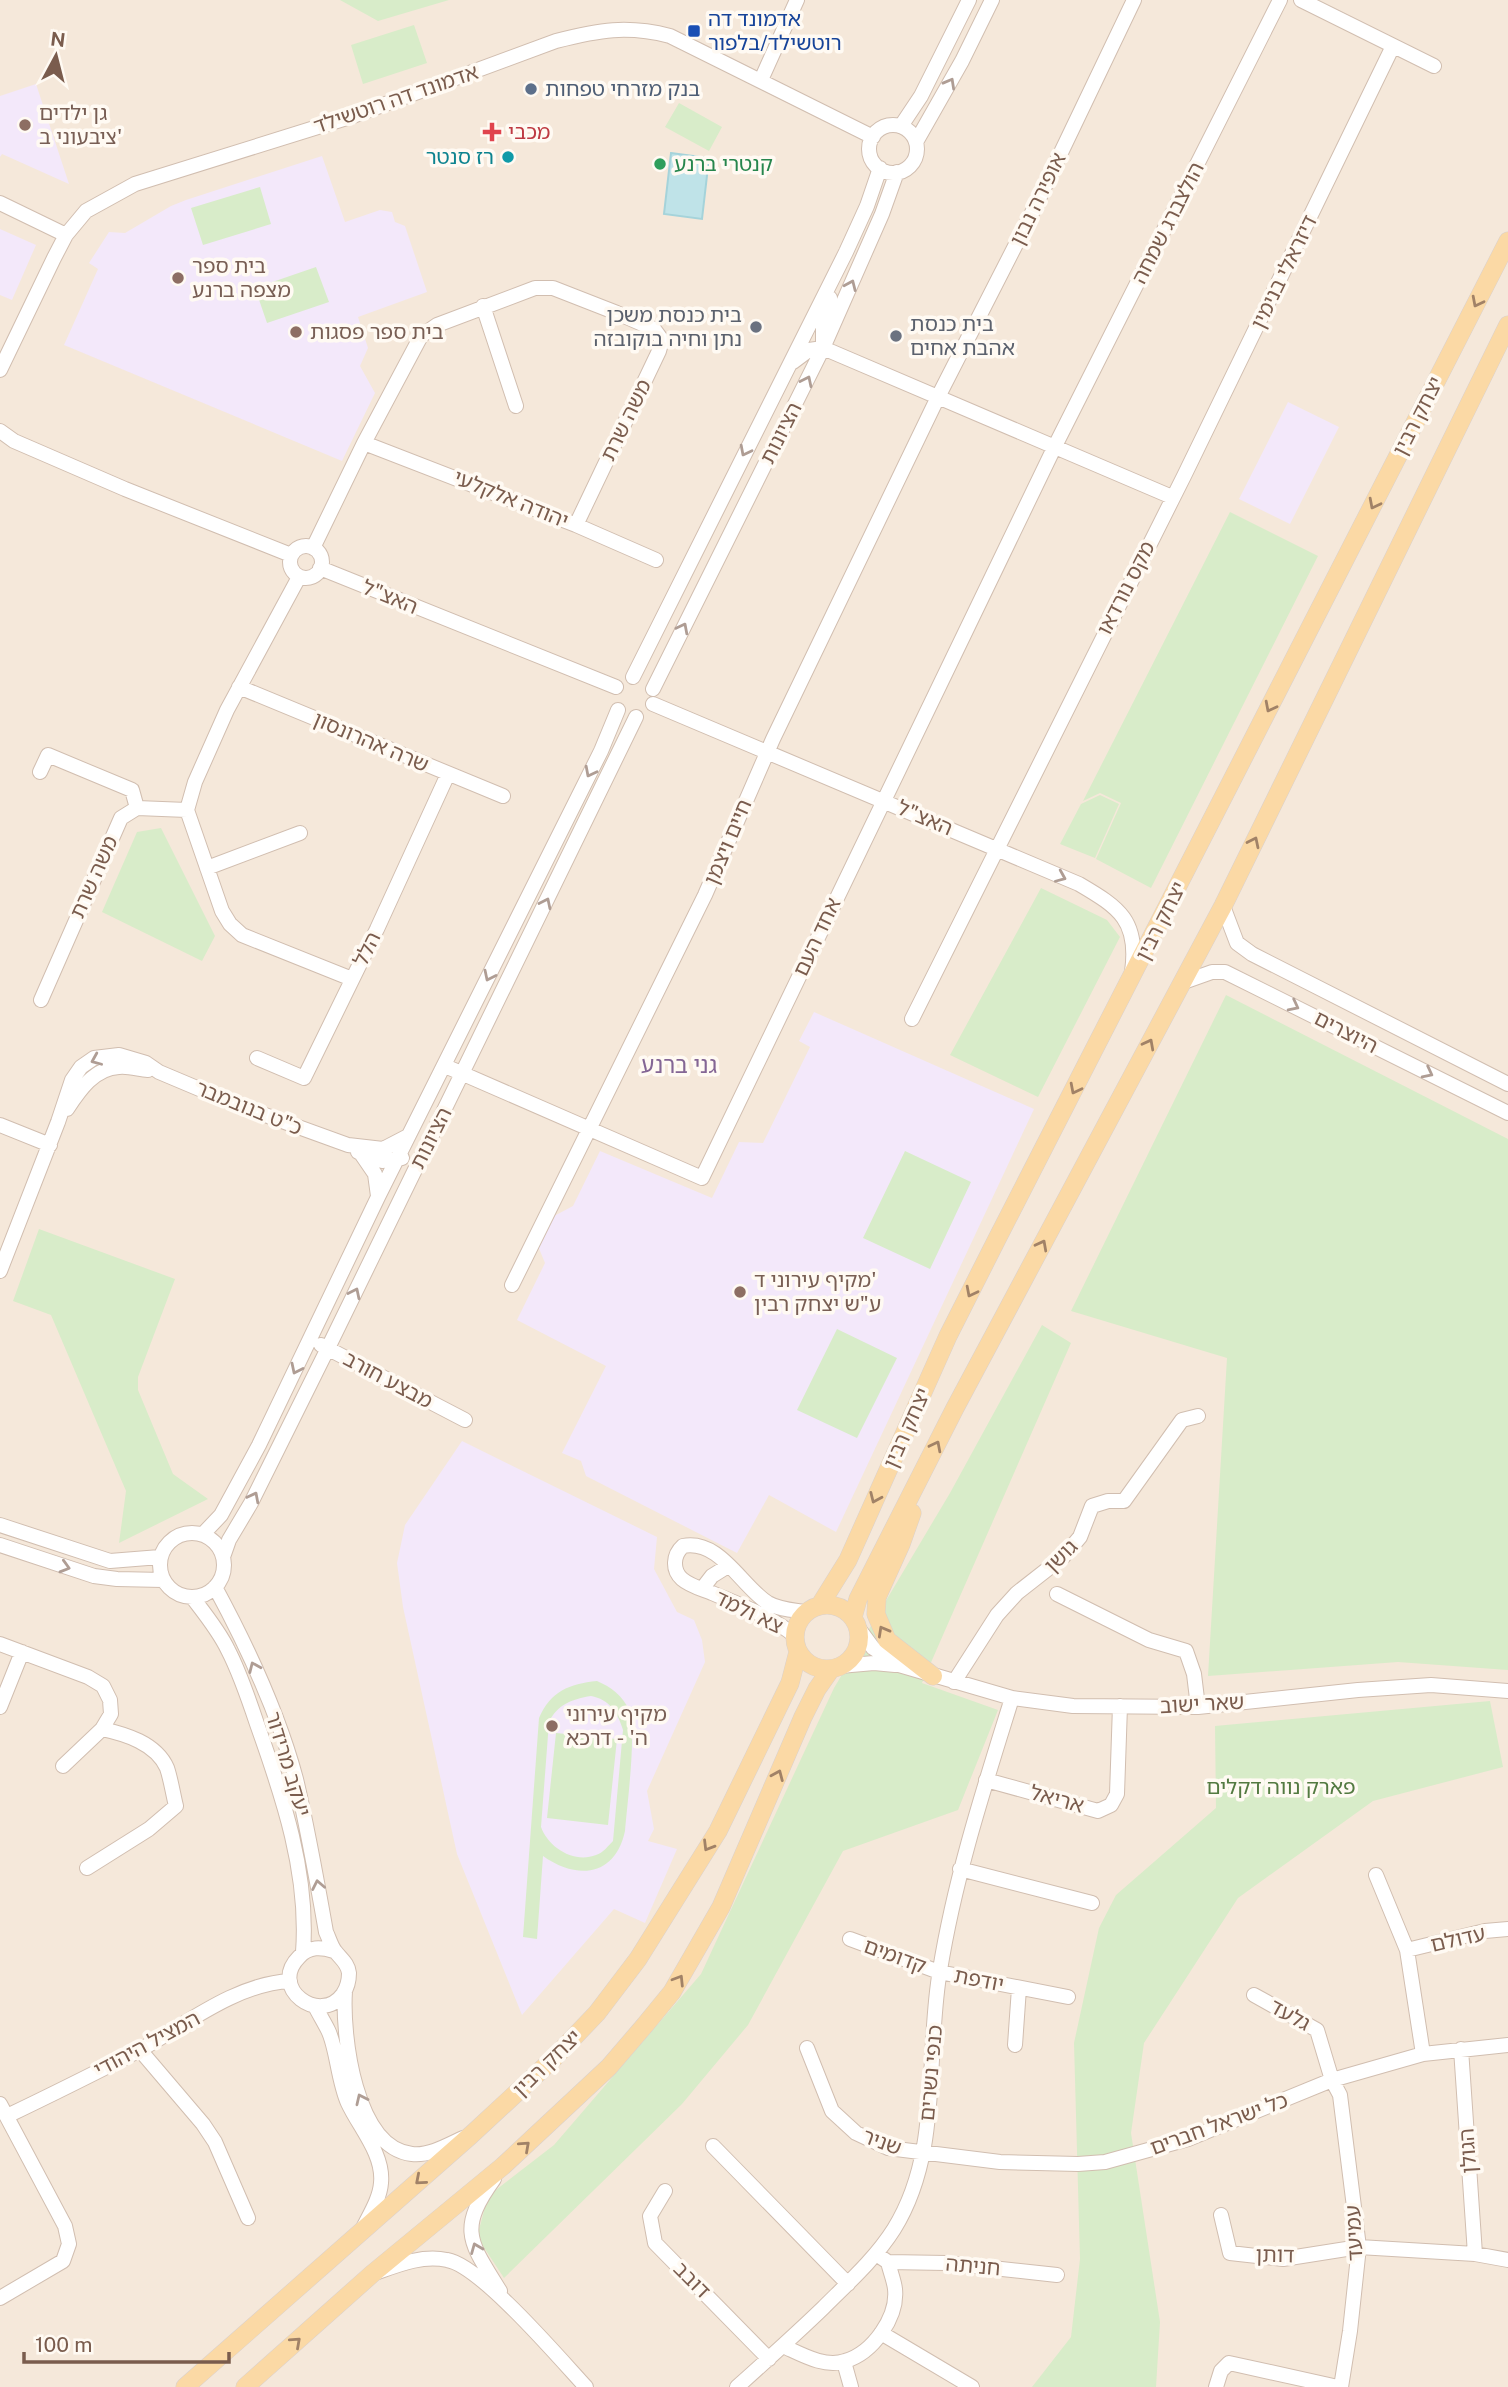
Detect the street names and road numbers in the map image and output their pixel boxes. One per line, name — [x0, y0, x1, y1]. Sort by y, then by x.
street label: אדמונד דה רוטשילד — [310, 59, 481, 138]
street label: אופירה נבון — [1004, 148, 1071, 249]
street label: הולצברג שמחה — [1126, 158, 1209, 288]
street label: דיזראלי בנימין — [1245, 211, 1322, 333]
street label: יצחק רבין — [1387, 372, 1448, 459]
street label: משה שרת — [595, 375, 656, 465]
street label: הציונות — [755, 398, 807, 468]
street label: יהודה אלקלעי — [450, 464, 572, 533]
street label: מקס נורדאו — [1091, 537, 1160, 639]
street label: האצ"ל — [359, 574, 422, 619]
street label: שרה אהרונסון — [310, 706, 433, 777]
street label: חיים ויצמן — [698, 795, 757, 888]
street label: האצ"ל — [894, 795, 957, 840]
street label: משה שרת — [64, 832, 123, 922]
street label: יצחק רבין — [1130, 877, 1191, 964]
street label: אחד העם — [788, 894, 846, 980]
street label: הלל — [348, 928, 385, 970]
street label: היוצרים — [1310, 1005, 1382, 1058]
street label: כ"ט בנובמבר — [192, 1075, 306, 1140]
street label: הציונות — [405, 1103, 457, 1173]
street label: מבצע חורב — [339, 1346, 437, 1413]
street label: יצחק רבין — [878, 1384, 935, 1472]
street label: גושן — [1039, 1534, 1082, 1577]
street label: צא ולמד — [711, 1584, 787, 1639]
street label: שאר ישוב — [1159, 1689, 1245, 1718]
street label: יעקב מרידור — [261, 1708, 316, 1819]
street label: אריאל — [1028, 1779, 1087, 1818]
street label: עדולם — [1428, 1920, 1488, 1957]
street label: קדומים — [861, 1933, 930, 1978]
street label: יודפת — [952, 1962, 1006, 1997]
street label: גלעד — [1266, 1993, 1315, 2036]
street label: המציל היהודי — [89, 2005, 204, 2082]
street label: יצחק רבין — [507, 2024, 586, 2101]
street label: כנפי נשרים — [914, 2024, 947, 2122]
street label: כל ישראל חברים — [1147, 2087, 1291, 2160]
street label: שניר — [859, 2123, 905, 2160]
street label: הגולן — [1453, 2128, 1482, 2174]
street label: עמיעד — [1340, 2204, 1367, 2262]
street label: דותן — [1255, 2242, 1295, 2267]
street label: חניתה — [945, 2251, 1001, 2280]
street label: דובב — [669, 2256, 716, 2303]

